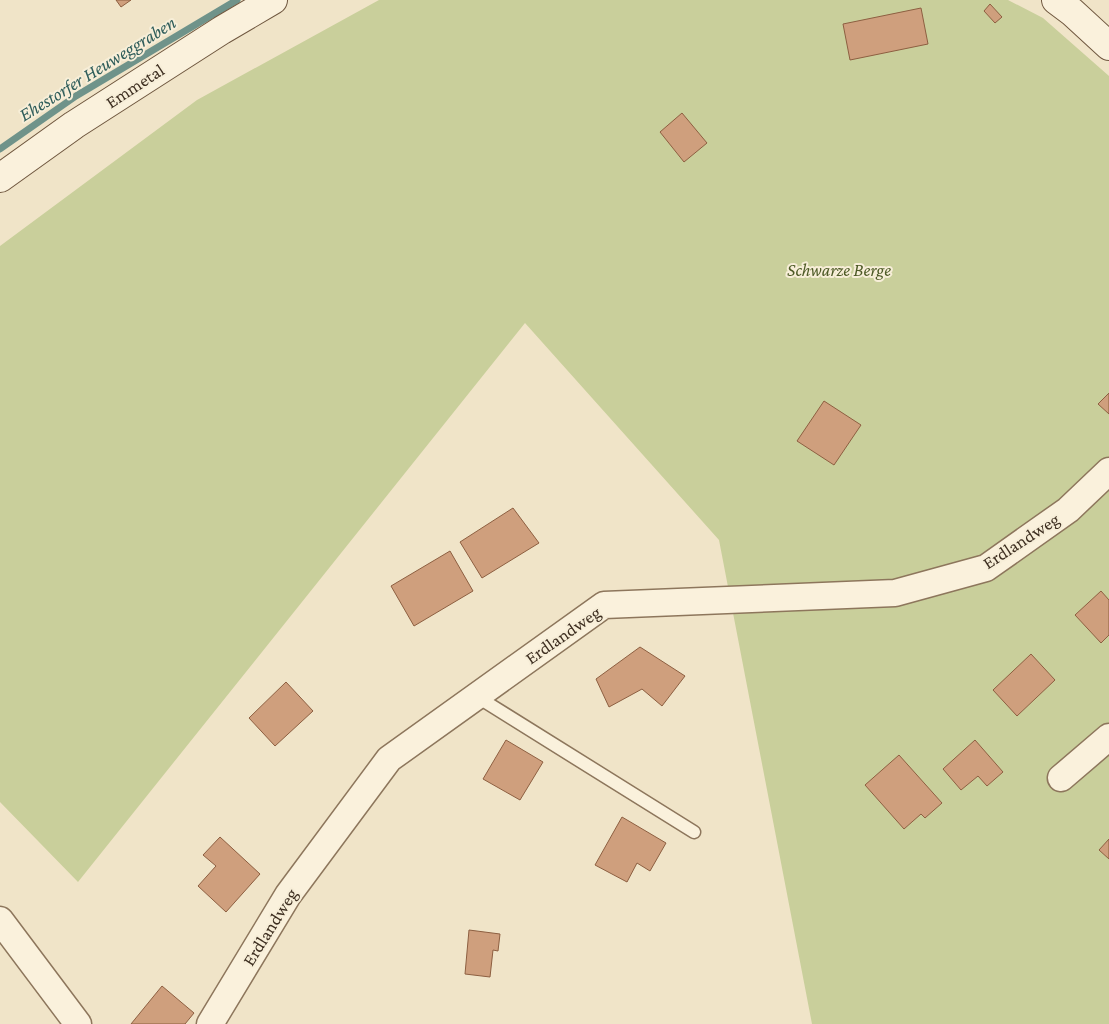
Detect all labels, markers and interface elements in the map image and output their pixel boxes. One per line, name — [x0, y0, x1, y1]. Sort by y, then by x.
water label: Ehestorfer Heuweggraben — [15, 12, 180, 125]
street label: Emmetal — [102, 60, 168, 112]
park label: Schwarze Berge — [787, 260, 891, 280]
street label: Erdlandweg — [979, 509, 1063, 573]
street label: Erdlandweg — [522, 602, 605, 668]
street label: Erdlandweg — [238, 884, 302, 969]

